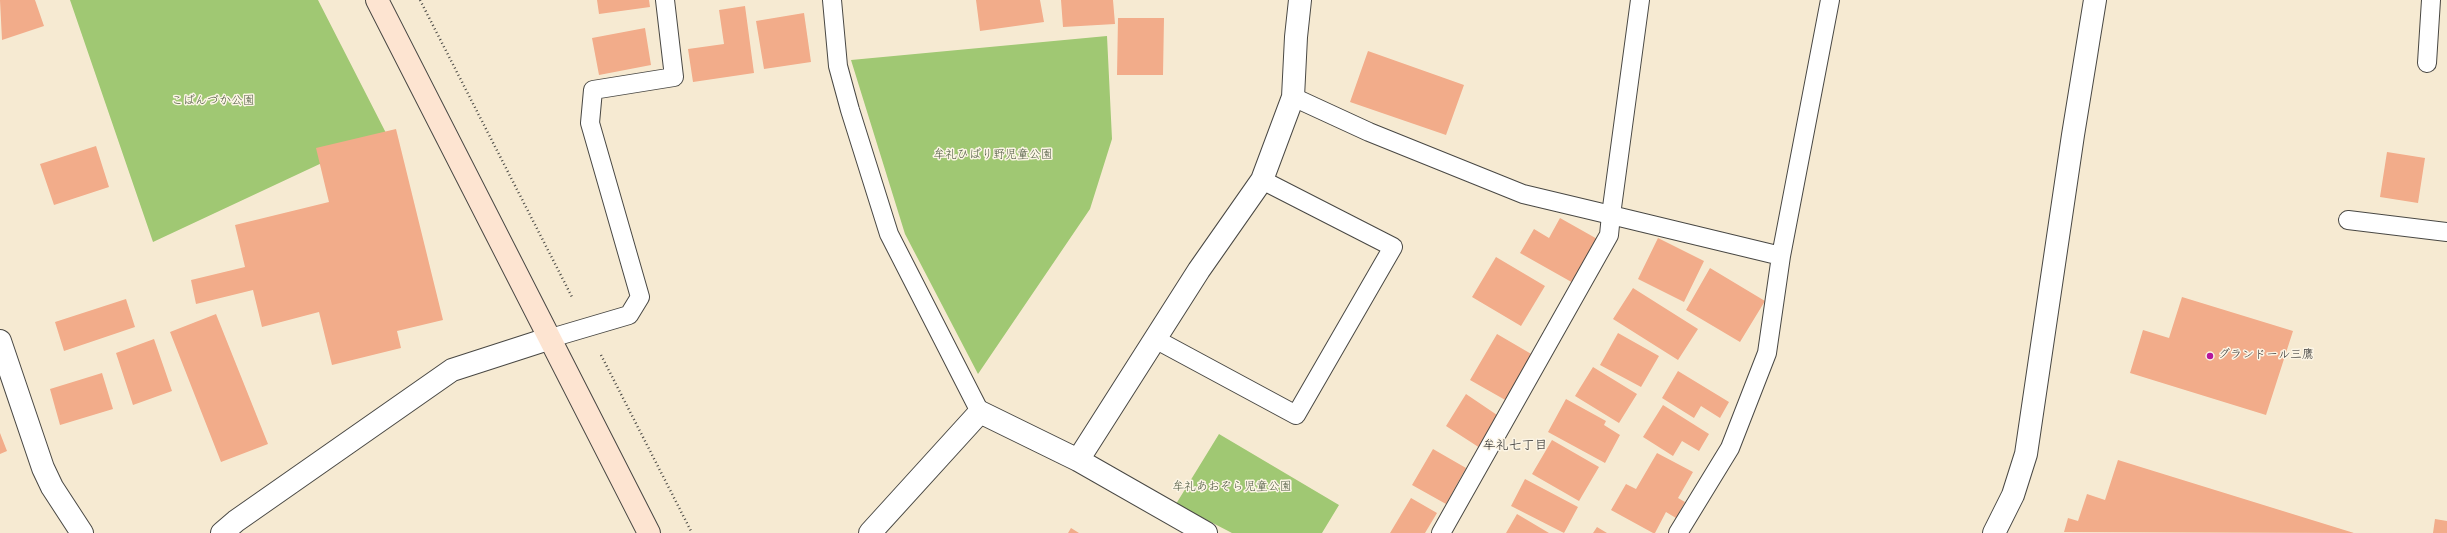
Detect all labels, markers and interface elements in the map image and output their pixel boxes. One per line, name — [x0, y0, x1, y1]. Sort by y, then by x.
park label: こばんづか公園 — [171, 95, 255, 109]
park label: 牟礼ひばり野児童公園 — [933, 149, 1053, 163]
place label: グランドール三鷹 — [2218, 349, 2314, 363]
marker: グランドール三鷹 — [2205, 351, 2215, 361]
district label: 牟礼七丁目 — [1483, 439, 1547, 455]
park label: 牟礼あおぞら児童公園 — [1172, 481, 1292, 495]

